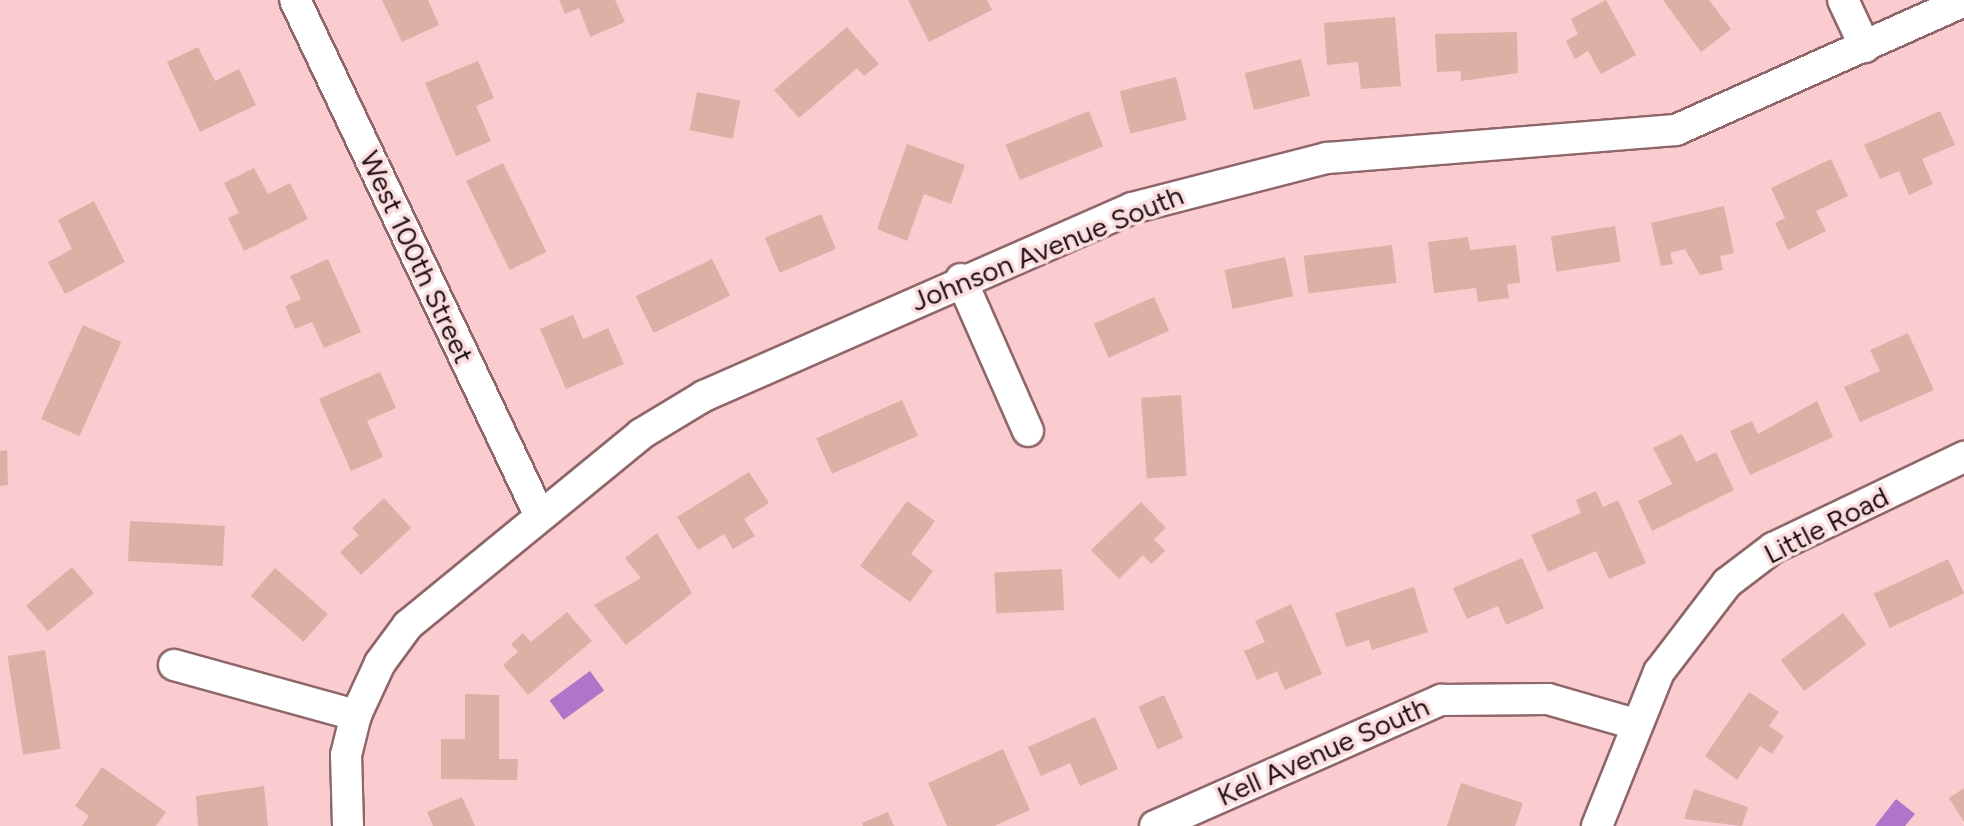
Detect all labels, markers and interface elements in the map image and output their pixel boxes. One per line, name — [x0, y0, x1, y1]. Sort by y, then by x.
street label: West 100th Street — [353, 145, 481, 369]
street label: Johnson Avenue South — [906, 178, 1188, 318]
street label: Little Road — [1758, 479, 1894, 571]
street label: Kell Avenue South — [1212, 689, 1434, 813]

